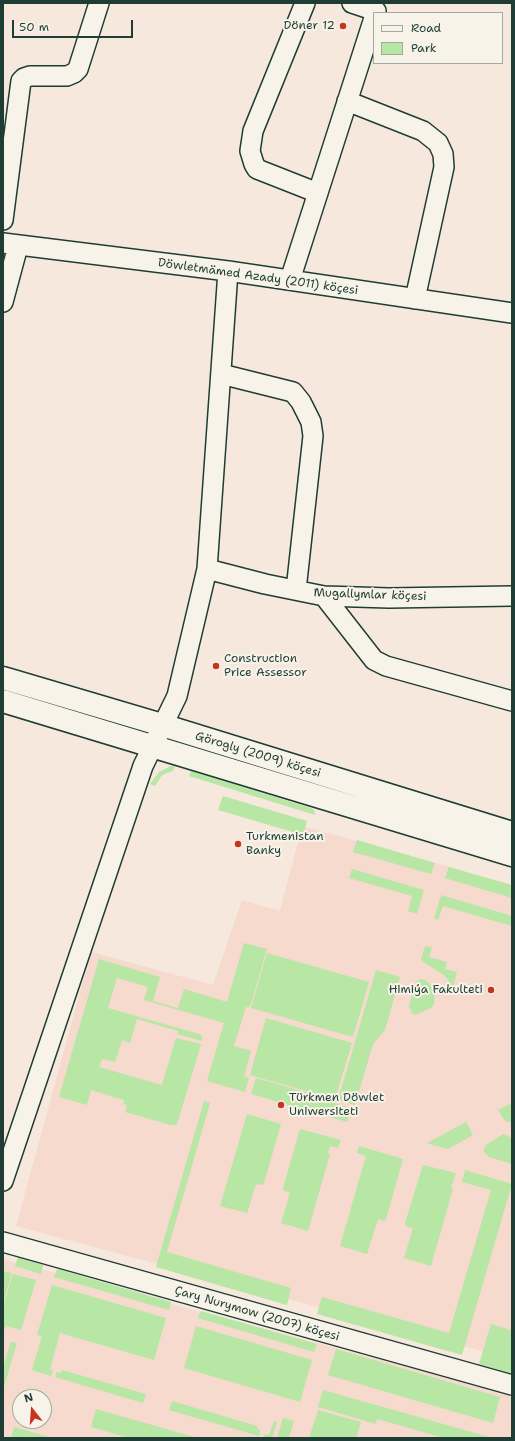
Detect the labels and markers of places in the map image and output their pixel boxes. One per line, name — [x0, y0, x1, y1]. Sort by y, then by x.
place label: Döner 12 — [283, 19, 335, 33]
marker: Döner 12 — [338, 21, 348, 31]
place label: Construction Price Assessor — [224, 652, 307, 680]
marker: Construction Price Assessor — [211, 661, 221, 671]
place label: Turkmenistan Banky — [246, 830, 324, 858]
marker: Turkmenistan Banky — [233, 839, 243, 849]
place label: Himiýa Fakulteti — [389, 983, 483, 997]
marker: Himiýa Fakulteti — [486, 985, 496, 995]
place label: Türkmen Döwlet Uniwersiteti — [289, 1091, 384, 1119]
marker: Türkmen Döwlet Uniwersiteti — [276, 1100, 286, 1110]

